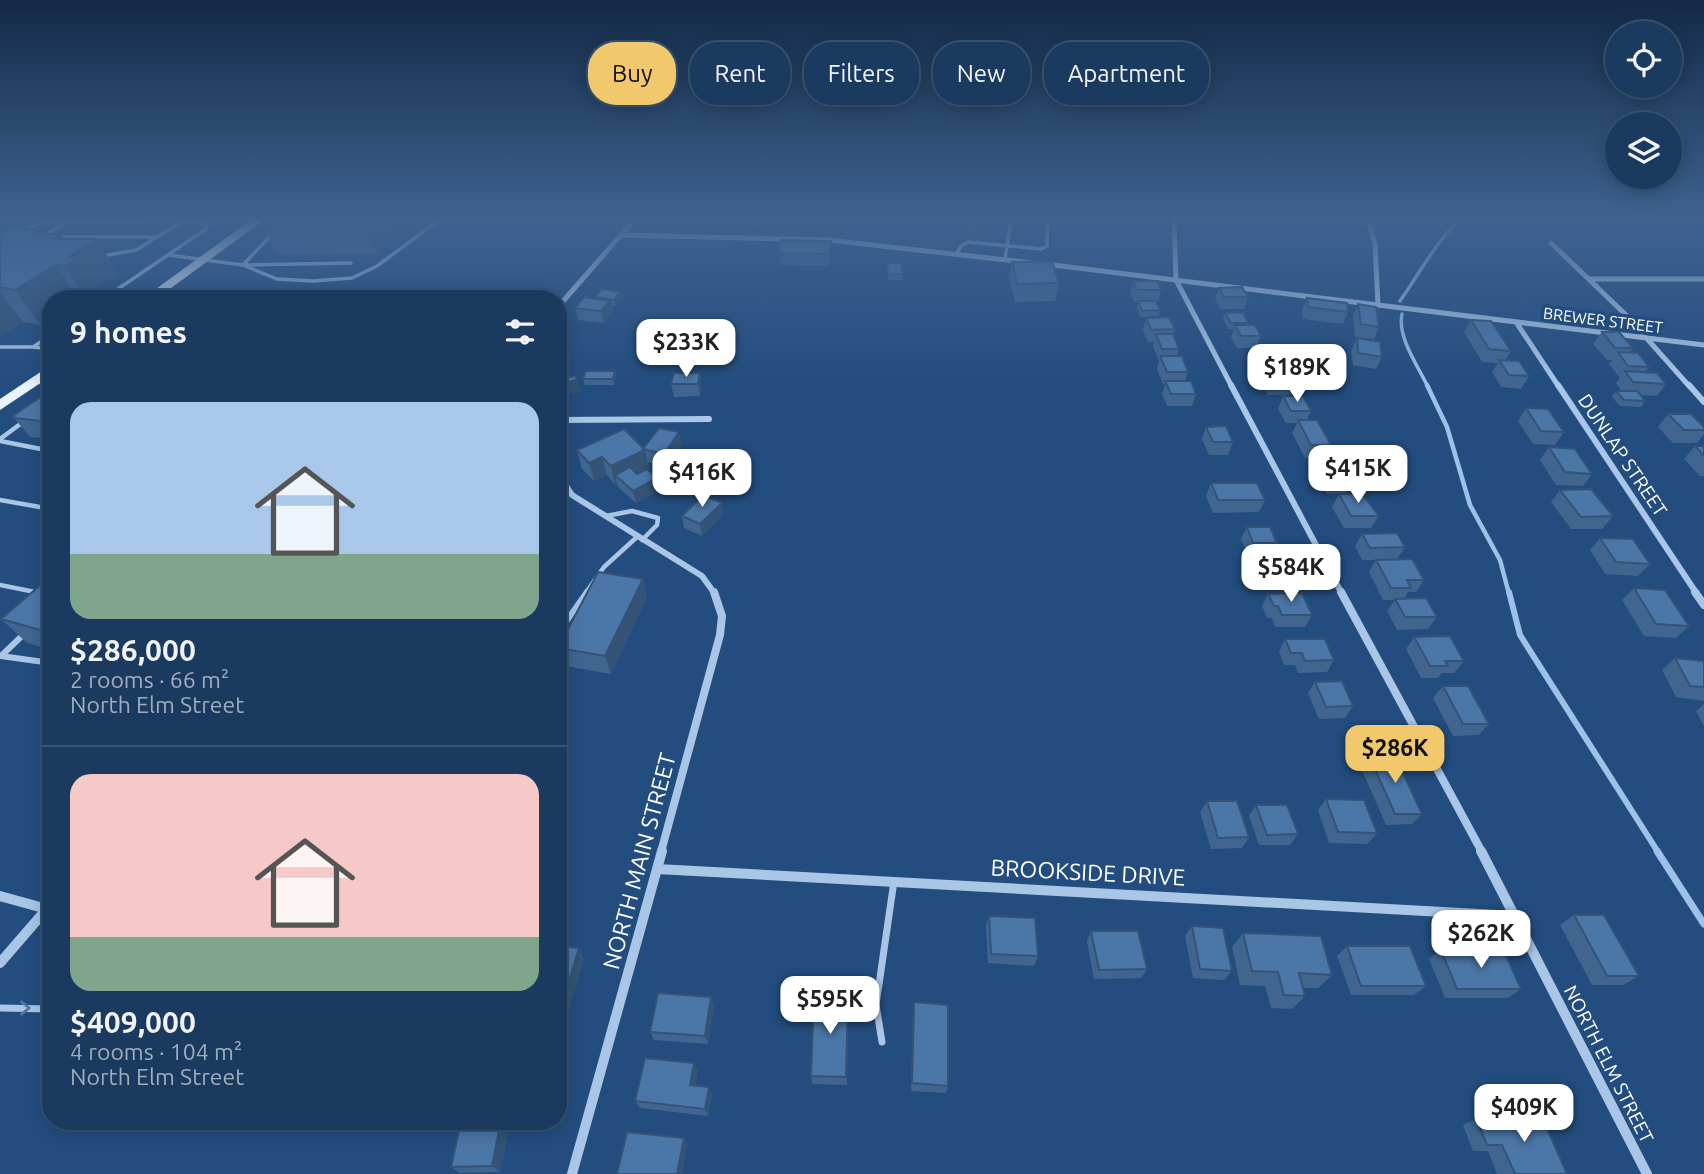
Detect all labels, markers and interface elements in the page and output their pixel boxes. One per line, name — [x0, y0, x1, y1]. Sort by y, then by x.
map controls — [1605, 21, 1682, 189]
button: locate — [1605, 21, 1682, 98]
chip: Buy — [588, 42, 676, 105]
chip: Rent — [690, 42, 790, 105]
chip: Filters — [804, 42, 919, 105]
chip: New — [933, 42, 1030, 105]
chip: Apartment — [1044, 42, 1209, 105]
button: layers — [1605, 112, 1682, 189]
street label: BREWER STREET — [1542, 304, 1664, 336]
icon: filters — [501, 313, 539, 351]
text: 9 homes — [70, 315, 187, 349]
pin: $233K — [637, 320, 735, 379]
text: $233K — [652, 329, 720, 354]
pin: $189K — [1248, 344, 1346, 404]
text: $189K — [1263, 354, 1331, 379]
street label: DUNLAP STREET — [1574, 390, 1672, 521]
pin: $415K — [1309, 446, 1407, 505]
icon: home — [242, 448, 368, 574]
pin: $416K — [653, 449, 751, 509]
text: $415K — [1324, 455, 1392, 480]
text: $416K — [668, 459, 736, 484]
pin: $584K — [1242, 544, 1340, 604]
text: $584K — [1257, 554, 1325, 579]
text: $286,000 — [70, 633, 196, 667]
text: 2 rooms · 66 m² — [70, 667, 229, 692]
text: North Elm Street — [70, 692, 244, 717]
pin: $286K — [1346, 726, 1444, 785]
text: $286K — [1361, 735, 1429, 760]
street label: NORTH MAIN STREET — [598, 750, 680, 972]
icon: home — [242, 820, 368, 946]
street label: BROOKSIDE DRIVE — [990, 854, 1186, 890]
pin: $262K — [1432, 911, 1530, 970]
text: $262K — [1447, 920, 1515, 945]
pin: $595K — [781, 976, 879, 1036]
street label: NORTH ELM STREET — [1560, 982, 1658, 1147]
text: $595K — [796, 986, 864, 1011]
one-way arrow — [21, 1000, 31, 1016]
text: $409,000 — [70, 1005, 196, 1039]
text: 4 rooms · 104 m² — [70, 1039, 242, 1064]
text: North Elm Street — [70, 1064, 244, 1089]
pin: $409K — [1475, 1084, 1573, 1144]
text: $409K — [1490, 1094, 1558, 1119]

